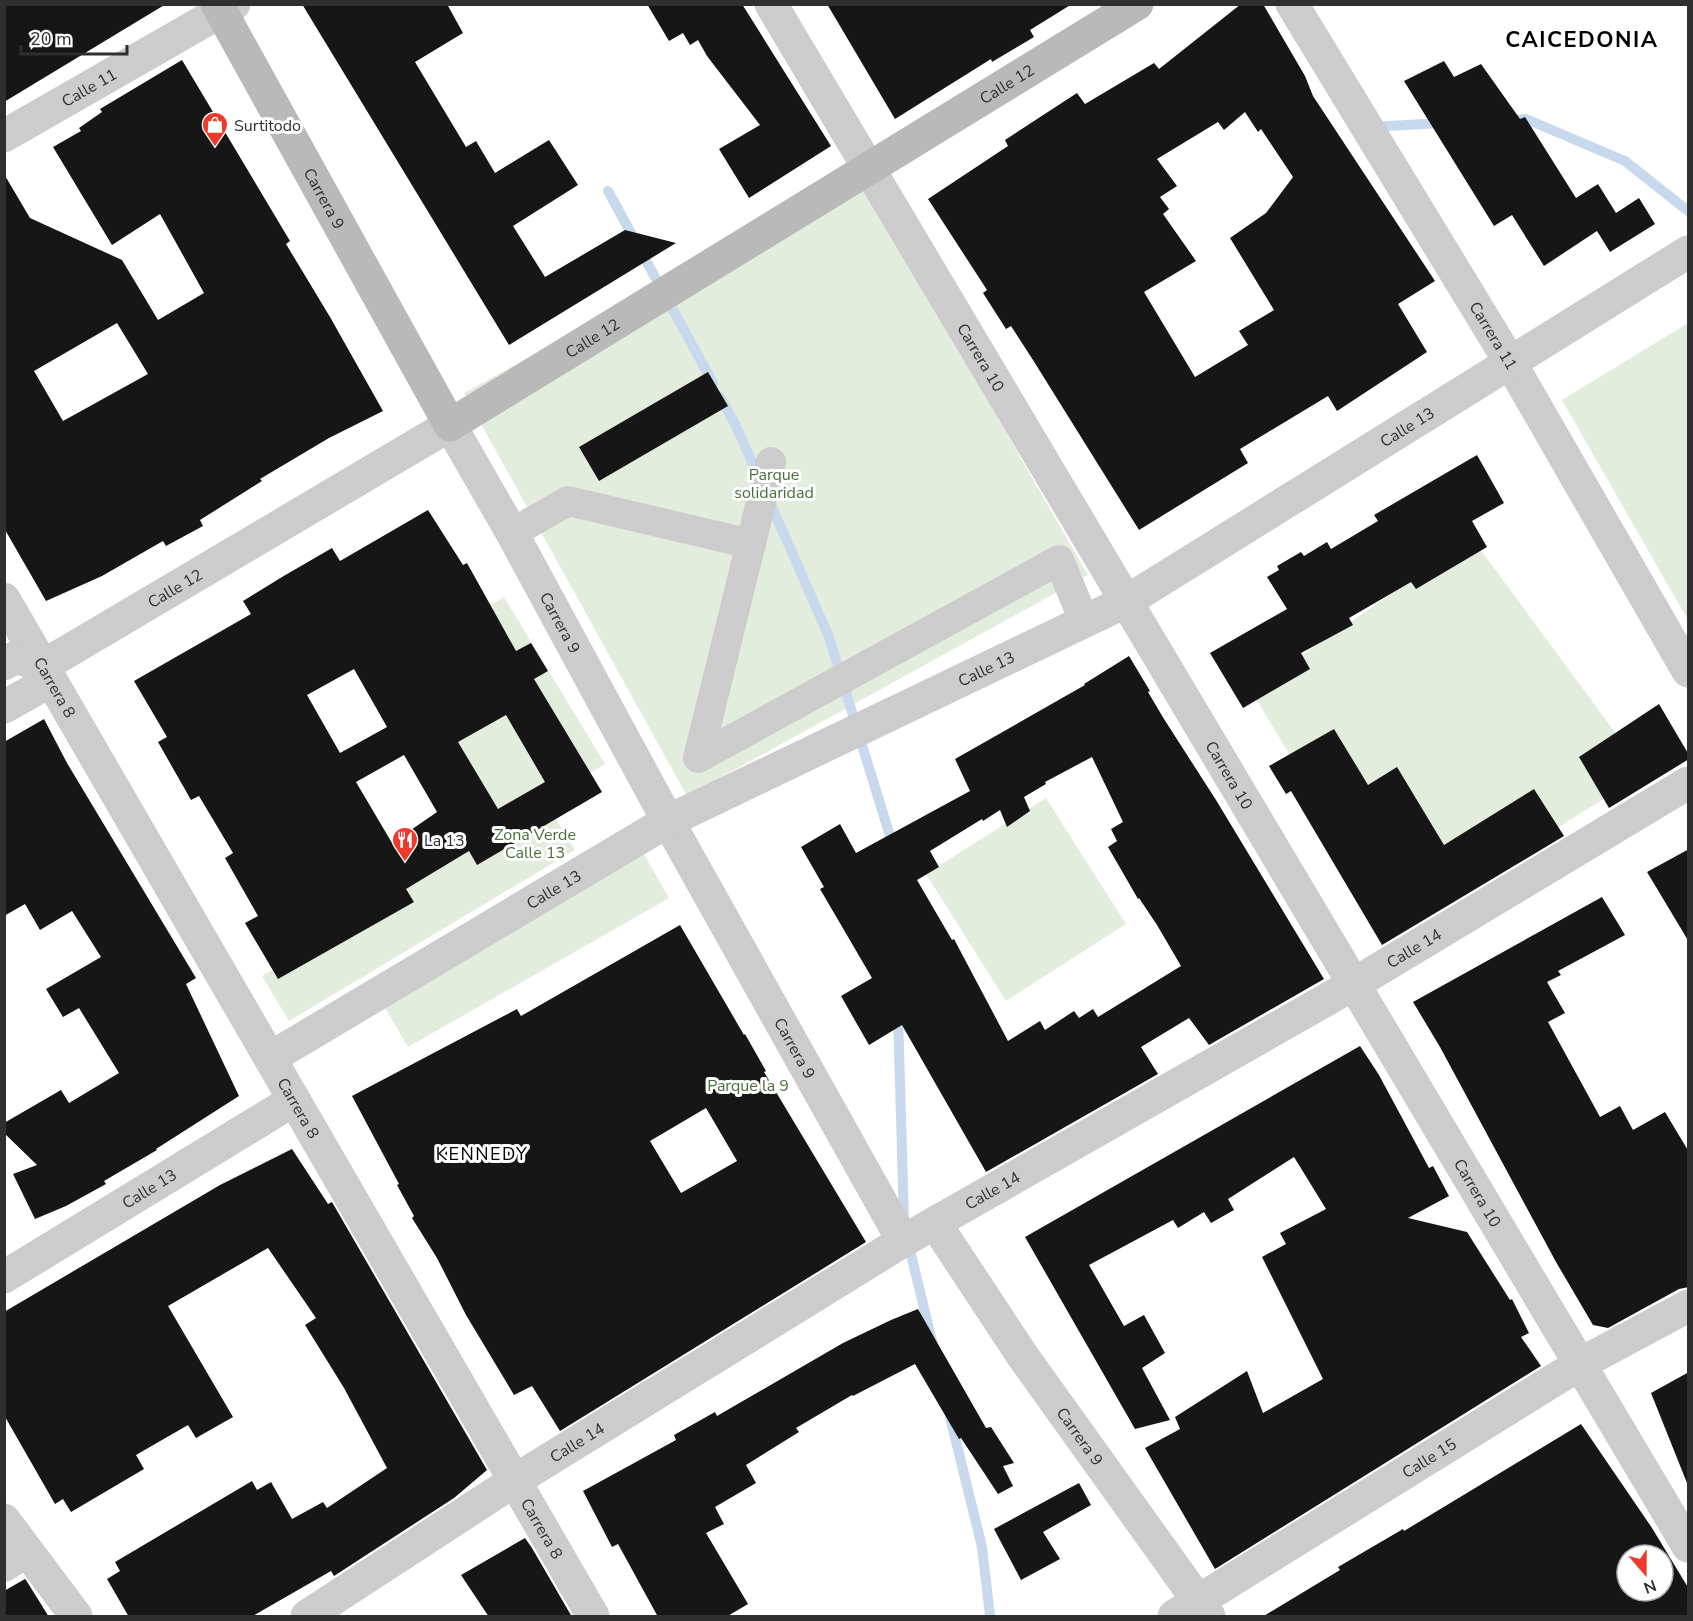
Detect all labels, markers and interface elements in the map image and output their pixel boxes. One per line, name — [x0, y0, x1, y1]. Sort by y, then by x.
scale bar — [21, 18, 128, 56]
district label: CAICEDONIA — [1505, 25, 1659, 55]
text: 20 m — [30, 27, 72, 51]
street label: Calle 12 — [976, 60, 1039, 110]
street label: Calle 11 — [58, 64, 121, 113]
shop icon: Surtitodo — [200, 110, 230, 148]
place label: Surtitodo — [234, 115, 301, 137]
street label: Carrera 9 — [298, 164, 349, 233]
street label: Carrera 11 — [1464, 298, 1522, 374]
street label: Calle 12 — [561, 314, 624, 364]
street label: Carrera 10 — [951, 319, 1009, 396]
street label: Calle 13 — [1376, 402, 1439, 453]
park label: Parque solidaridad — [734, 464, 814, 504]
street label: Calle 12 — [144, 564, 207, 614]
street label: Carrera 9 — [534, 588, 585, 658]
street label: Calle 13 — [955, 646, 1018, 692]
street label: Carrera 8 — [28, 653, 81, 722]
street label: Carrera 10 — [1200, 737, 1258, 814]
park label: Zona Verde Calle 13 — [494, 824, 576, 864]
restaurant icon: La 13 — [390, 825, 420, 863]
place label: La 13 — [424, 830, 464, 852]
street label: Calle 13 — [523, 865, 586, 915]
street label: Calle 14 — [1383, 924, 1446, 974]
street label: Carrera 9 — [768, 1014, 820, 1083]
street label: Carrera 8 — [272, 1074, 324, 1143]
park label: Parque la 9 — [707, 1075, 789, 1097]
district label: KENNEDY — [436, 1142, 528, 1166]
street label: Carrera 10 — [1448, 1155, 1506, 1232]
street label: Calle 13 — [118, 1164, 181, 1214]
street label: Calle 14 — [961, 1166, 1025, 1215]
street label: Carrera 9 — [1051, 1403, 1108, 1470]
street label: Calle 14 — [546, 1418, 609, 1468]
street label: Calle 15 — [1398, 1433, 1461, 1484]
street label: Carrera 8 — [515, 1494, 568, 1563]
north arrow — [1615, 1543, 1675, 1603]
text: N — [1640, 1574, 1659, 1599]

